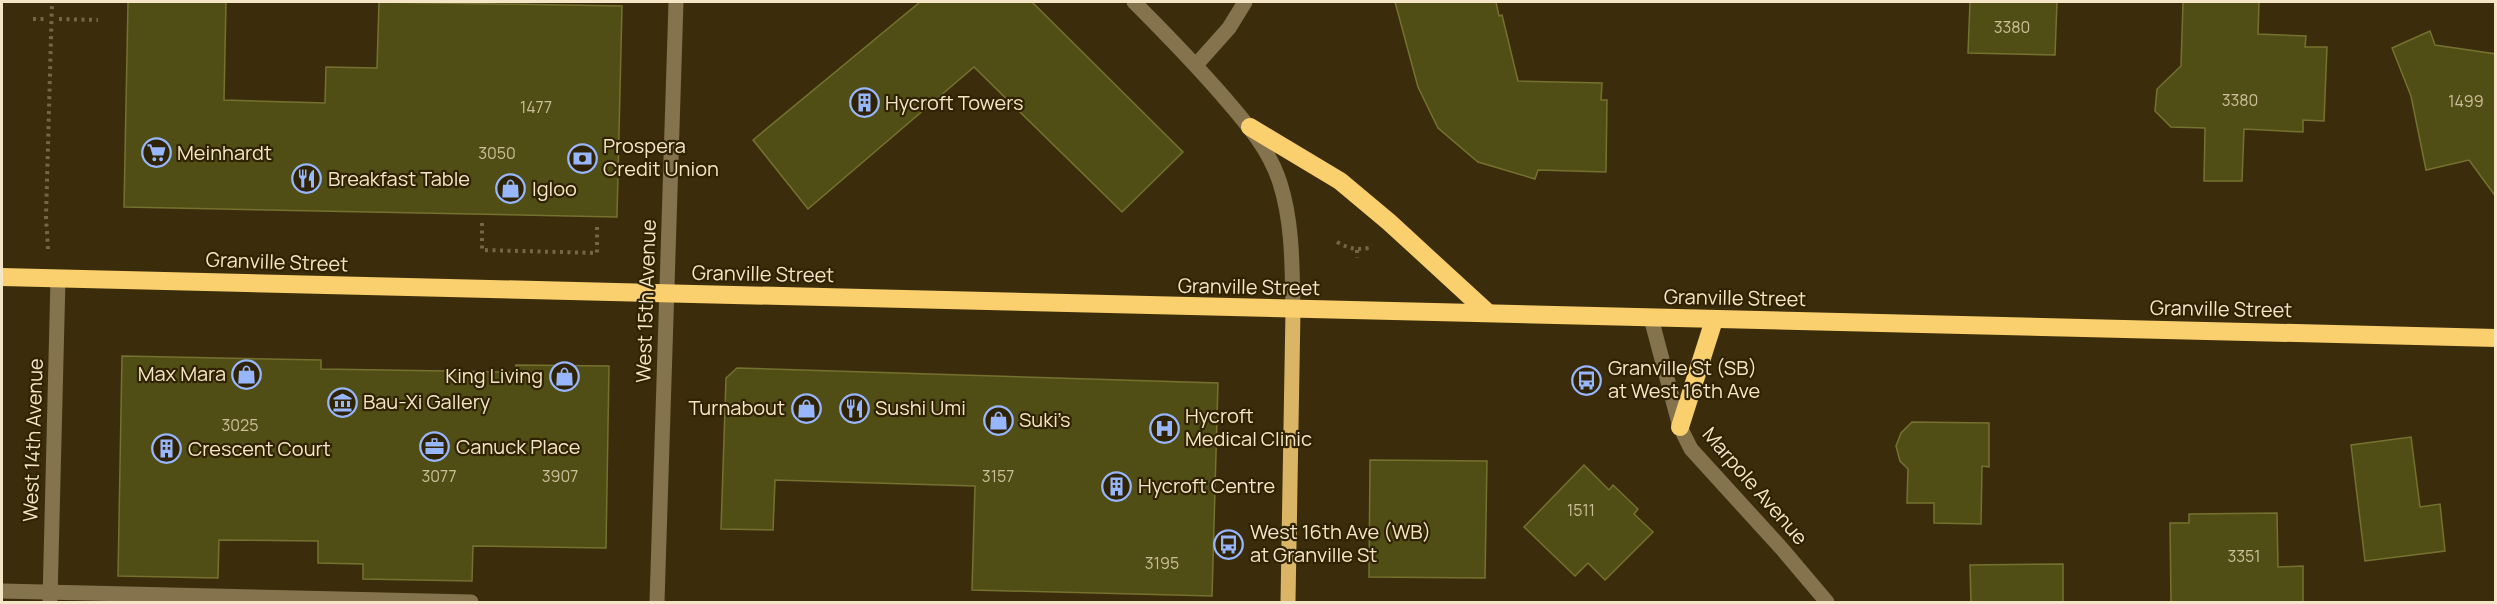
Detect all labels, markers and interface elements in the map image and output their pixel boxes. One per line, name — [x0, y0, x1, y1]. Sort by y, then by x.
house number: 3380 — [1994, 16, 2030, 38]
building icon: Hycroft Towers — [848, 87, 880, 119]
place label: Hycroft Towers — [885, 89, 1024, 116]
house number: 3380 — [2222, 89, 2258, 111]
house number: 1499 — [2448, 90, 2484, 112]
house number: 1477 — [520, 96, 552, 118]
place label: Prospera Credit Union — [603, 132, 719, 182]
supermarket icon: Meinhardt — [140, 137, 172, 169]
place label: Meinhardt — [177, 139, 272, 166]
house number: 3050 — [478, 142, 516, 164]
bank icon: Prospera Credit Union — [566, 142, 598, 174]
restaurant icon: Breakfast Table — [291, 163, 323, 195]
place label: Breakfast Table — [328, 165, 470, 192]
shop icon: Igloo — [495, 173, 527, 205]
place label: Igloo — [532, 175, 577, 202]
street label: West 15th Avenue — [629, 219, 662, 383]
street label: Granville Street — [205, 246, 349, 277]
street label: Granville Street — [692, 259, 834, 288]
street label: Granville Street — [1178, 272, 1320, 301]
street label: Granville Street — [1664, 283, 1806, 312]
street label: Granville Street — [2150, 294, 2292, 323]
place label: Granville St (SB) at West 16th Ave — [1608, 354, 1760, 404]
street label: West 14th Avenue — [16, 358, 49, 522]
shop icon: Max Mara — [231, 358, 263, 390]
place label: Max Mara — [138, 360, 226, 387]
shop icon: King Living — [548, 360, 580, 392]
place label: King Living — [445, 362, 543, 389]
bus stop icon: Granville St (SB) at West 16th Ave — [1571, 364, 1603, 396]
museum icon: Bau-Xi Gallery — [326, 386, 358, 418]
place label: Bau-Xi Gallery — [363, 388, 491, 415]
shop icon: Turnabout — [790, 392, 822, 424]
restaurant icon: Sushi Umi — [838, 392, 870, 424]
place label: Turnabout — [688, 394, 785, 421]
place label: Sushi Umi — [875, 394, 966, 421]
place label: Hycroft Medical Clinic — [1185, 402, 1312, 452]
shop icon: Suki’s — [982, 404, 1014, 436]
place label: Suki’s — [1019, 406, 1071, 433]
hospital icon: Hycroft Medical Clinic — [1148, 412, 1180, 444]
house number: 3025 — [222, 414, 258, 436]
street label: Marpole Avenue — [1697, 421, 1814, 550]
office icon: Canuck Place — [419, 431, 451, 463]
building icon: Crescent Court — [151, 433, 183, 465]
place label: Canuck Place — [456, 433, 581, 460]
place label: Crescent Court — [188, 435, 331, 462]
house number: 3077 — [421, 465, 457, 487]
house number: 3907 — [542, 465, 578, 487]
house number: 3157 — [982, 465, 1014, 487]
building icon: Hycroft Centre — [1101, 470, 1133, 502]
place label: Hycroft Centre — [1138, 472, 1275, 499]
house number: 1511 — [1567, 499, 1595, 521]
place label: West 16th Ave (WB) at Granville St — [1250, 518, 1431, 568]
bus stop icon: West 16th Ave (WB) at Granville St — [1213, 528, 1245, 560]
house number: 3351 — [2227, 545, 2261, 567]
house number: 3195 — [1145, 552, 1179, 574]

